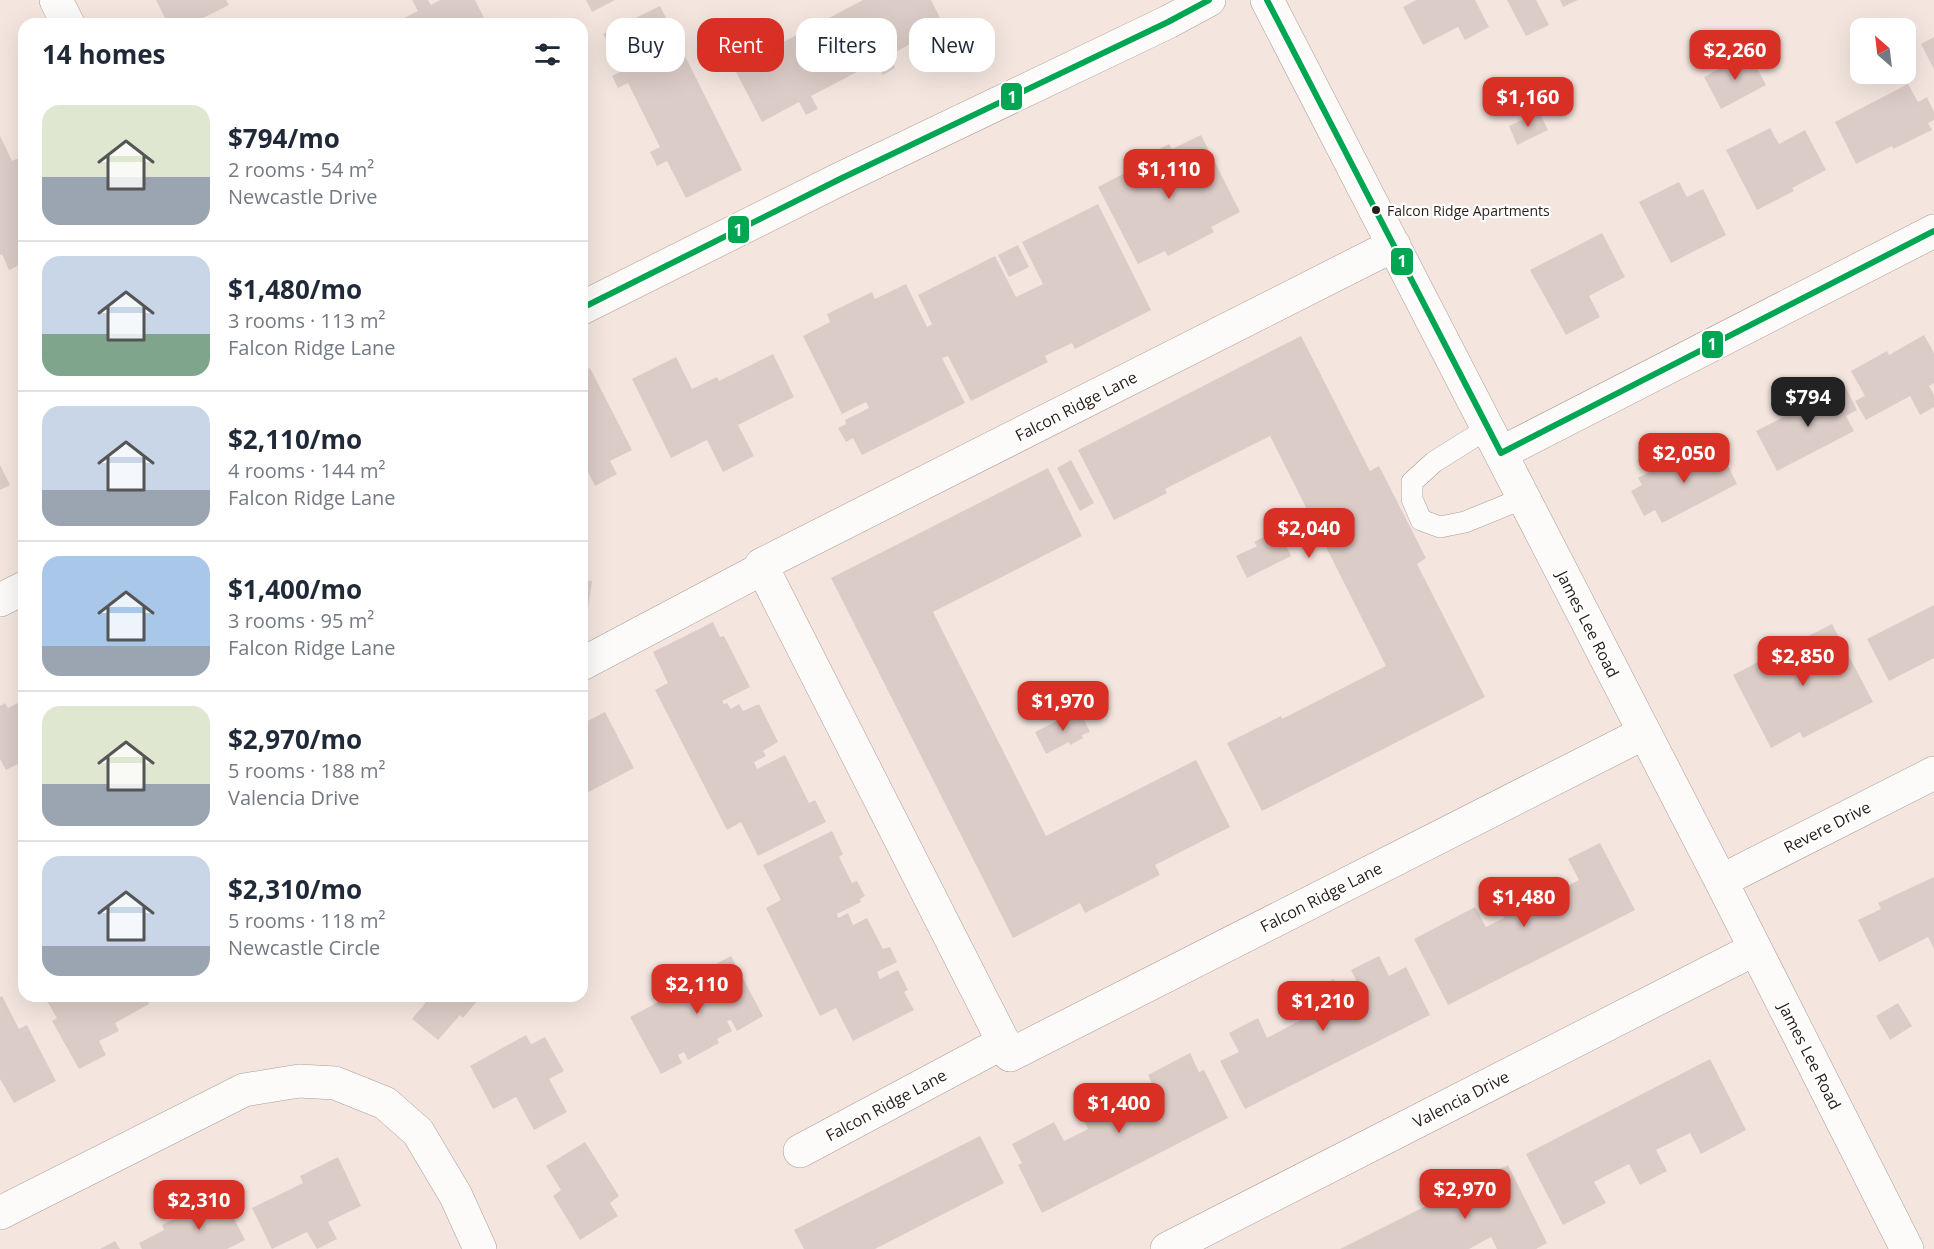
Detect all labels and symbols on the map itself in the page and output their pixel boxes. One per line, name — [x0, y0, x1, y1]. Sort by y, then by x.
north arrow — [1850, 18, 1916, 84]
pin: $2,260 — [1686, 30, 1784, 81]
pin: $1,160 — [1479, 77, 1577, 128]
line badge: 1 — [1000, 82, 1023, 111]
text: 1 — [1007, 86, 1017, 108]
pin: $1,110 — [1120, 149, 1218, 200]
place label: Falcon Ridge Apartments — [1387, 201, 1550, 220]
marker: Falcon Ridge Apartments — [1370, 204, 1382, 216]
line badge: 1 — [727, 215, 750, 244]
text: 1 — [733, 219, 743, 241]
line badge: 1 — [1390, 247, 1414, 276]
text: 1 — [1397, 250, 1407, 272]
line badge: 1 — [1701, 330, 1724, 359]
text: 1 — [1707, 333, 1717, 355]
street label: Falcon Ridge Lane — [1011, 366, 1141, 446]
pin: $794 — [1772, 377, 1844, 428]
pin: $2,050 — [1635, 433, 1733, 484]
pin: $2,040 — [1260, 508, 1358, 559]
street label: James Lee Road — [1551, 565, 1624, 681]
pin: $2,850 — [1754, 636, 1852, 687]
pin: $1,970 — [1014, 681, 1112, 732]
street label: Revere Drive — [1780, 796, 1874, 858]
street label: Falcon Ridge Lane — [1256, 857, 1386, 937]
pin: $1,480 — [1475, 877, 1573, 928]
pin: $2,110 — [648, 964, 746, 1015]
pin: $1,210 — [1274, 981, 1372, 1032]
street label: James Lee Road — [1773, 997, 1846, 1113]
street label: Falcon Ridge Lane — [822, 1064, 950, 1146]
street label: Valencia Drive — [1409, 1065, 1513, 1133]
pin: $1,400 — [1070, 1083, 1168, 1134]
pin: $2,970 — [1416, 1169, 1514, 1220]
pin: $2,310 — [150, 1180, 248, 1231]

